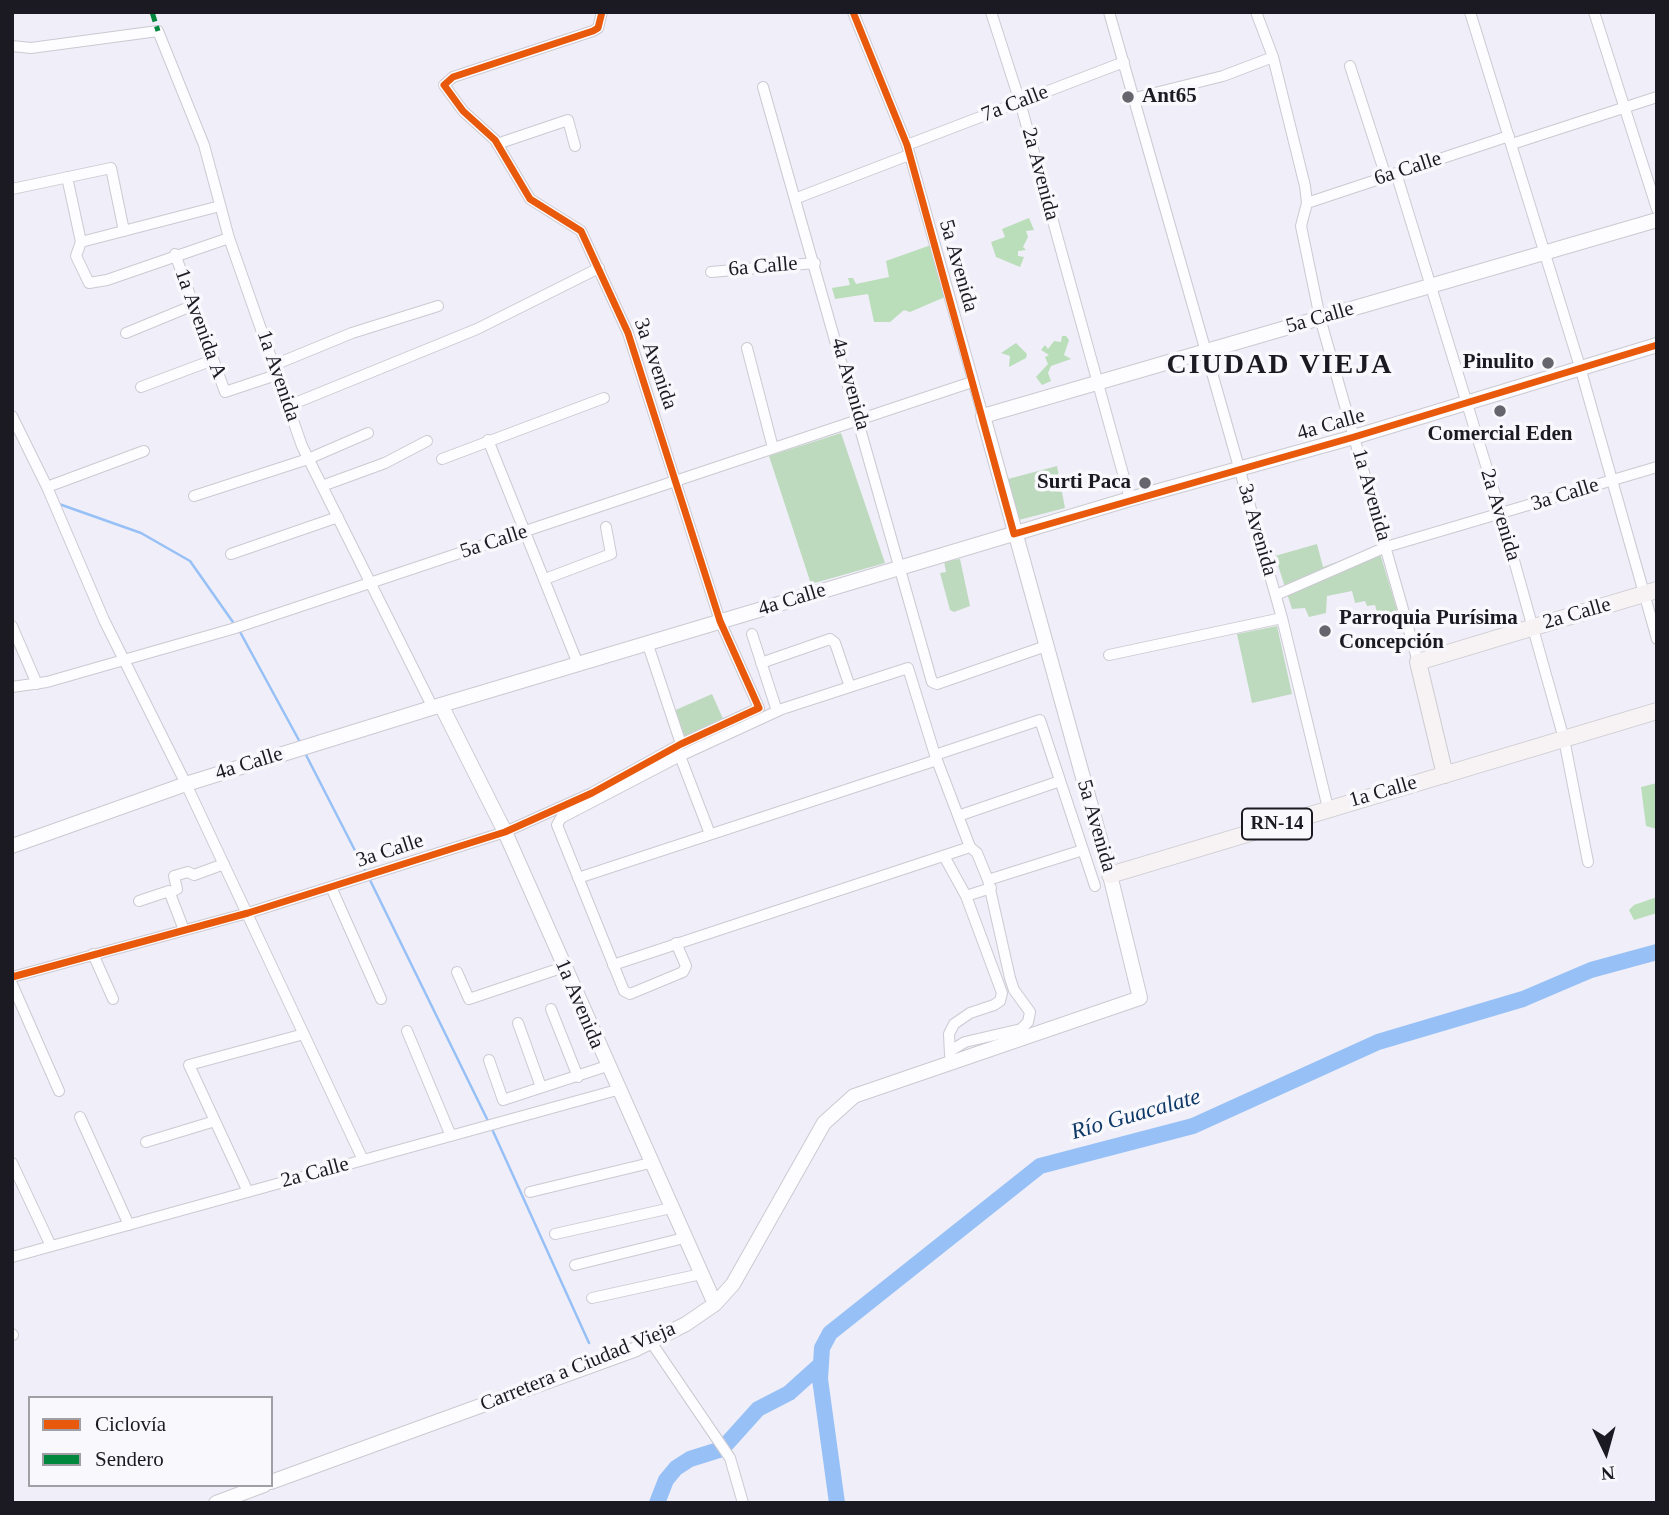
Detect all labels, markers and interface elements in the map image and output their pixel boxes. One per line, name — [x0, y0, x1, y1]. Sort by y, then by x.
street label: 7a Calle — [978, 80, 1052, 128]
place label: Ant65 — [1142, 84, 1197, 110]
marker: Ant65 — [1120, 89, 1136, 105]
street label: 2a Avenida — [1016, 125, 1064, 223]
street label: 6a Calle — [1371, 146, 1445, 192]
street label: 5a Avenida — [933, 217, 983, 315]
street label: 6a Calle — [727, 251, 799, 283]
street label: 1a Avenida A — [168, 266, 232, 382]
street label: 5a Calle — [1283, 296, 1357, 340]
street label: 3a Avenida — [628, 315, 682, 413]
street label: 1a Avenida — [251, 327, 305, 425]
street label: 4a Avenida — [825, 335, 875, 433]
district label: CIUDAD VIEJA — [1168, 349, 1392, 383]
place label: Pinulito — [1463, 350, 1534, 376]
marker: Pinulito — [1540, 355, 1556, 371]
street label: 4a Calle — [1294, 403, 1368, 447]
marker: Comercial Eden — [1492, 403, 1508, 419]
place label: Comercial Eden — [1428, 422, 1572, 448]
street label: 1a Avenida — [1346, 446, 1396, 544]
street label: 2a Avenida — [1474, 466, 1526, 564]
place label: Surti Paca — [1037, 470, 1131, 496]
street label: 3a Calle — [1528, 473, 1602, 517]
marker: Surti Paca — [1137, 475, 1153, 491]
street label: 3a Avenida — [1232, 481, 1282, 579]
street label: 5a Calle — [457, 519, 531, 565]
street label: 4a Calle — [755, 578, 829, 622]
street label: 2a Calle — [1540, 592, 1614, 636]
place label: Parroquia Purísima Concepción — [1339, 606, 1518, 656]
marker: Parroquia Purísima Concepción — [1317, 623, 1333, 639]
street label: 4a Calle — [212, 742, 286, 786]
street label: 1a Calle — [1346, 770, 1420, 814]
street label: 5a Avenida — [1071, 777, 1121, 875]
road number: RN-14 — [1242, 808, 1312, 839]
street label: 3a Calle — [353, 828, 427, 874]
street label: 1a Avenida — [549, 956, 609, 1052]
water label: Río Guacalate — [1068, 1083, 1204, 1147]
street label: 2a Calle — [278, 1152, 352, 1194]
street label: Carretera a Ciudad Vieja — [477, 1316, 679, 1418]
legend — [28, 1396, 273, 1487]
text: Ciclovía — [95, 1412, 166, 1436]
north arrow — [1571, 1417, 1641, 1487]
text: Sendero — [95, 1447, 164, 1471]
text: N — [1600, 1462, 1616, 1484]

